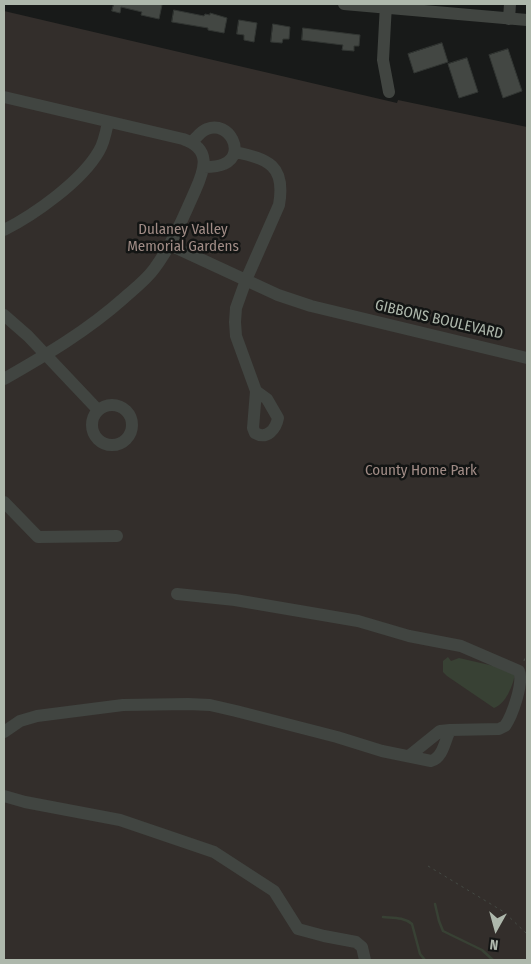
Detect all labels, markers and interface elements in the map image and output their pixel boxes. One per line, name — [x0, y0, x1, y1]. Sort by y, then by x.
park label: Dulaney Valley Memorial Gardens — [127, 221, 239, 256]
street label: GIBBONS BOULEVARD — [373, 297, 505, 343]
park label: County Home Park — [365, 462, 477, 480]
north arrow — [471, 904, 521, 954]
text: N — [489, 935, 499, 953]

